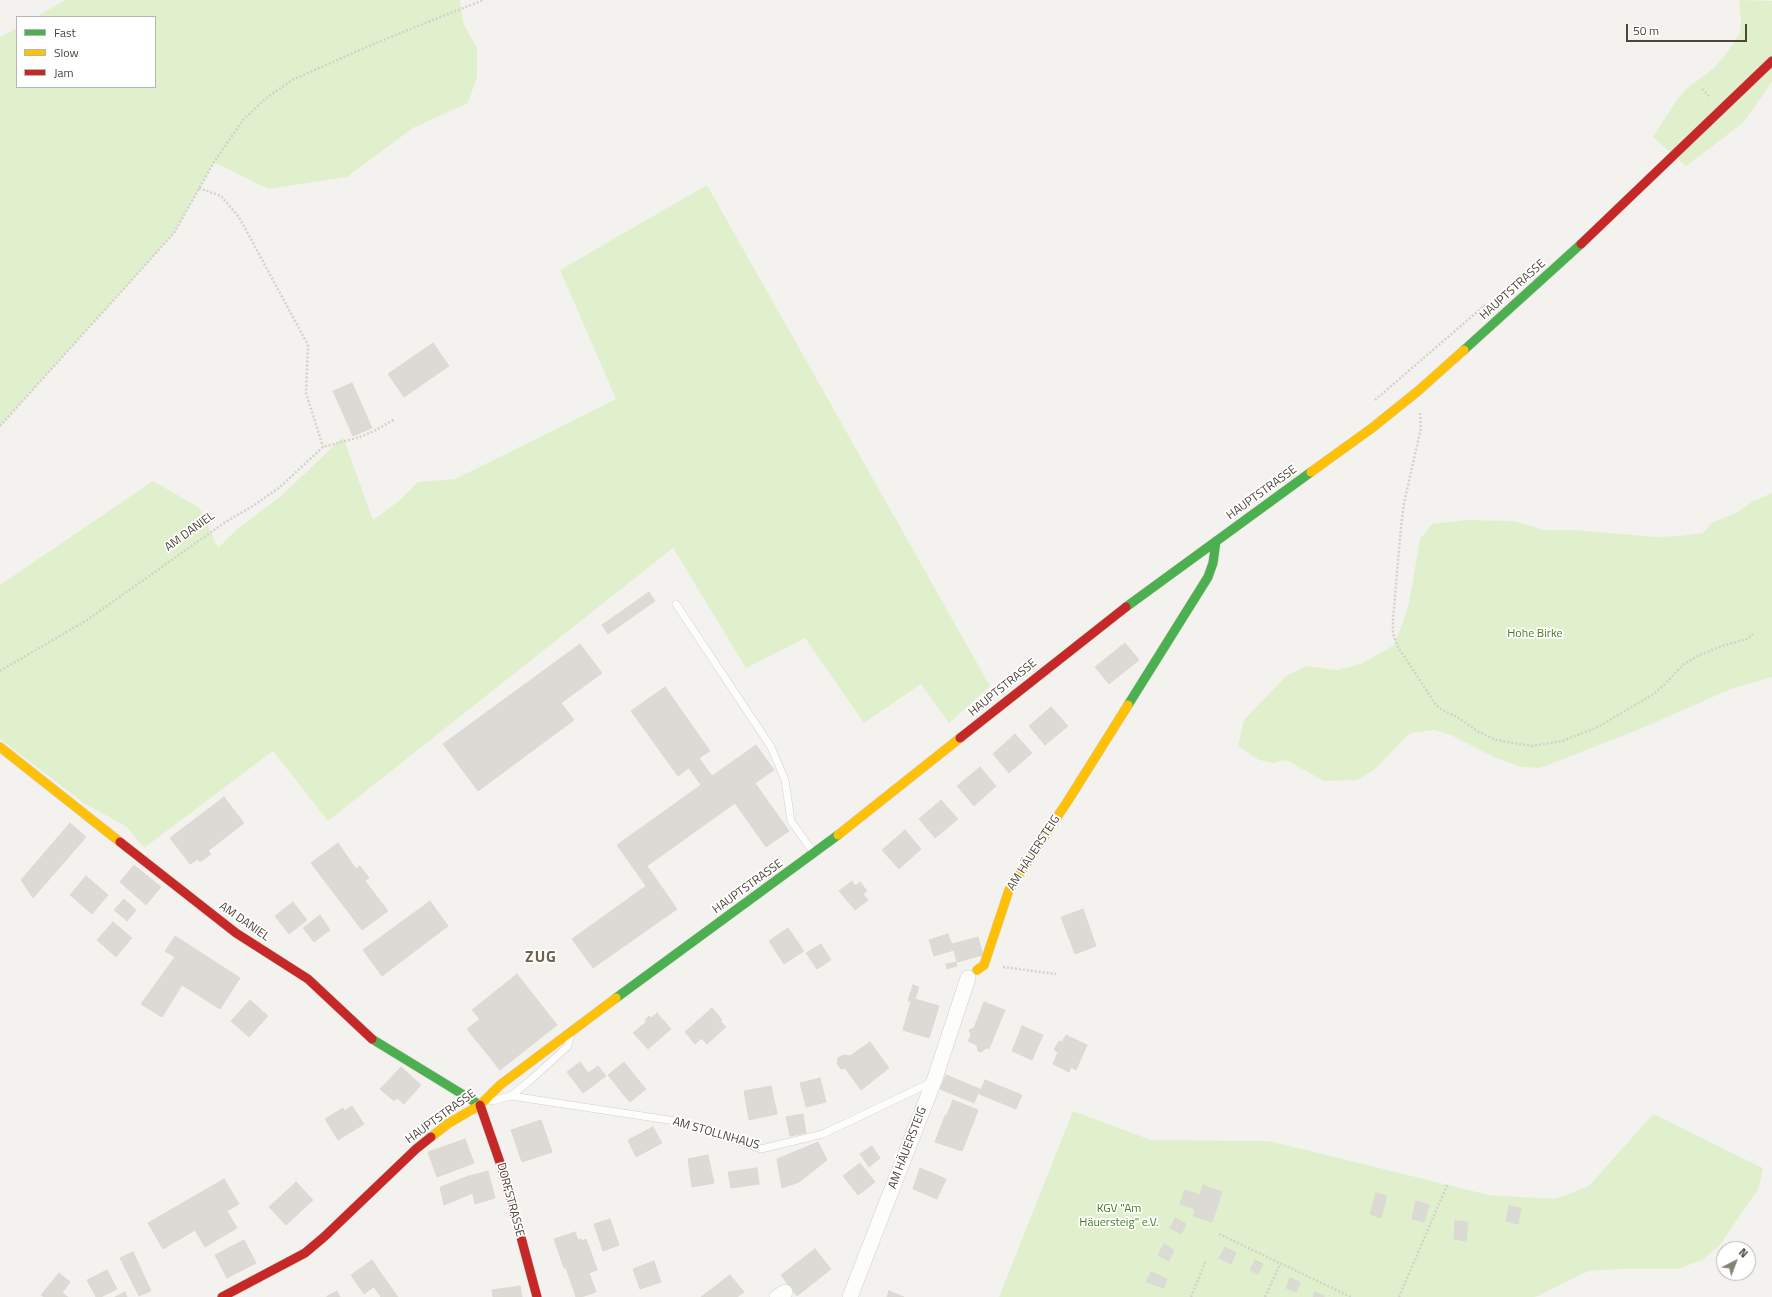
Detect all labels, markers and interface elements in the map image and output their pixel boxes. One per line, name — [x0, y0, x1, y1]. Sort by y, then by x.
legend — [16, 16, 156, 88]
scale bar — [1628, 16, 1749, 42]
text: 50 m — [1633, 21, 1659, 40]
text: Fast — [54, 23, 76, 42]
text: Slow — [54, 43, 79, 62]
text: Jam — [54, 63, 74, 82]
street label: HAUPTSTRASSE — [1477, 257, 1549, 323]
street label: HAUPTSTRASSE — [1224, 463, 1300, 523]
street label: AM DANIEL — [162, 509, 218, 555]
park label: Hohe Birke — [1507, 627, 1563, 641]
street label: HAUPTSTRASSE — [966, 656, 1040, 720]
street label: AM HÄUERSTEIG — [1004, 813, 1064, 893]
street label: HAUPTSTRASSE — [710, 857, 786, 917]
street label: AM DANIEL — [216, 899, 272, 945]
district label: ZUG — [525, 948, 557, 968]
street label: HAUPTSTRASSE — [403, 1087, 479, 1147]
street label: AM HÄUERSTEIG — [886, 1105, 930, 1191]
street label: AM STOLLNHAUS — [671, 1115, 761, 1153]
street label: DORFSTRASSE — [493, 1161, 527, 1239]
park label: KGV "Am Häuersteig" e.V. — [1079, 1202, 1159, 1230]
north arrow — [1716, 1241, 1756, 1281]
text: N — [1735, 1244, 1752, 1261]

